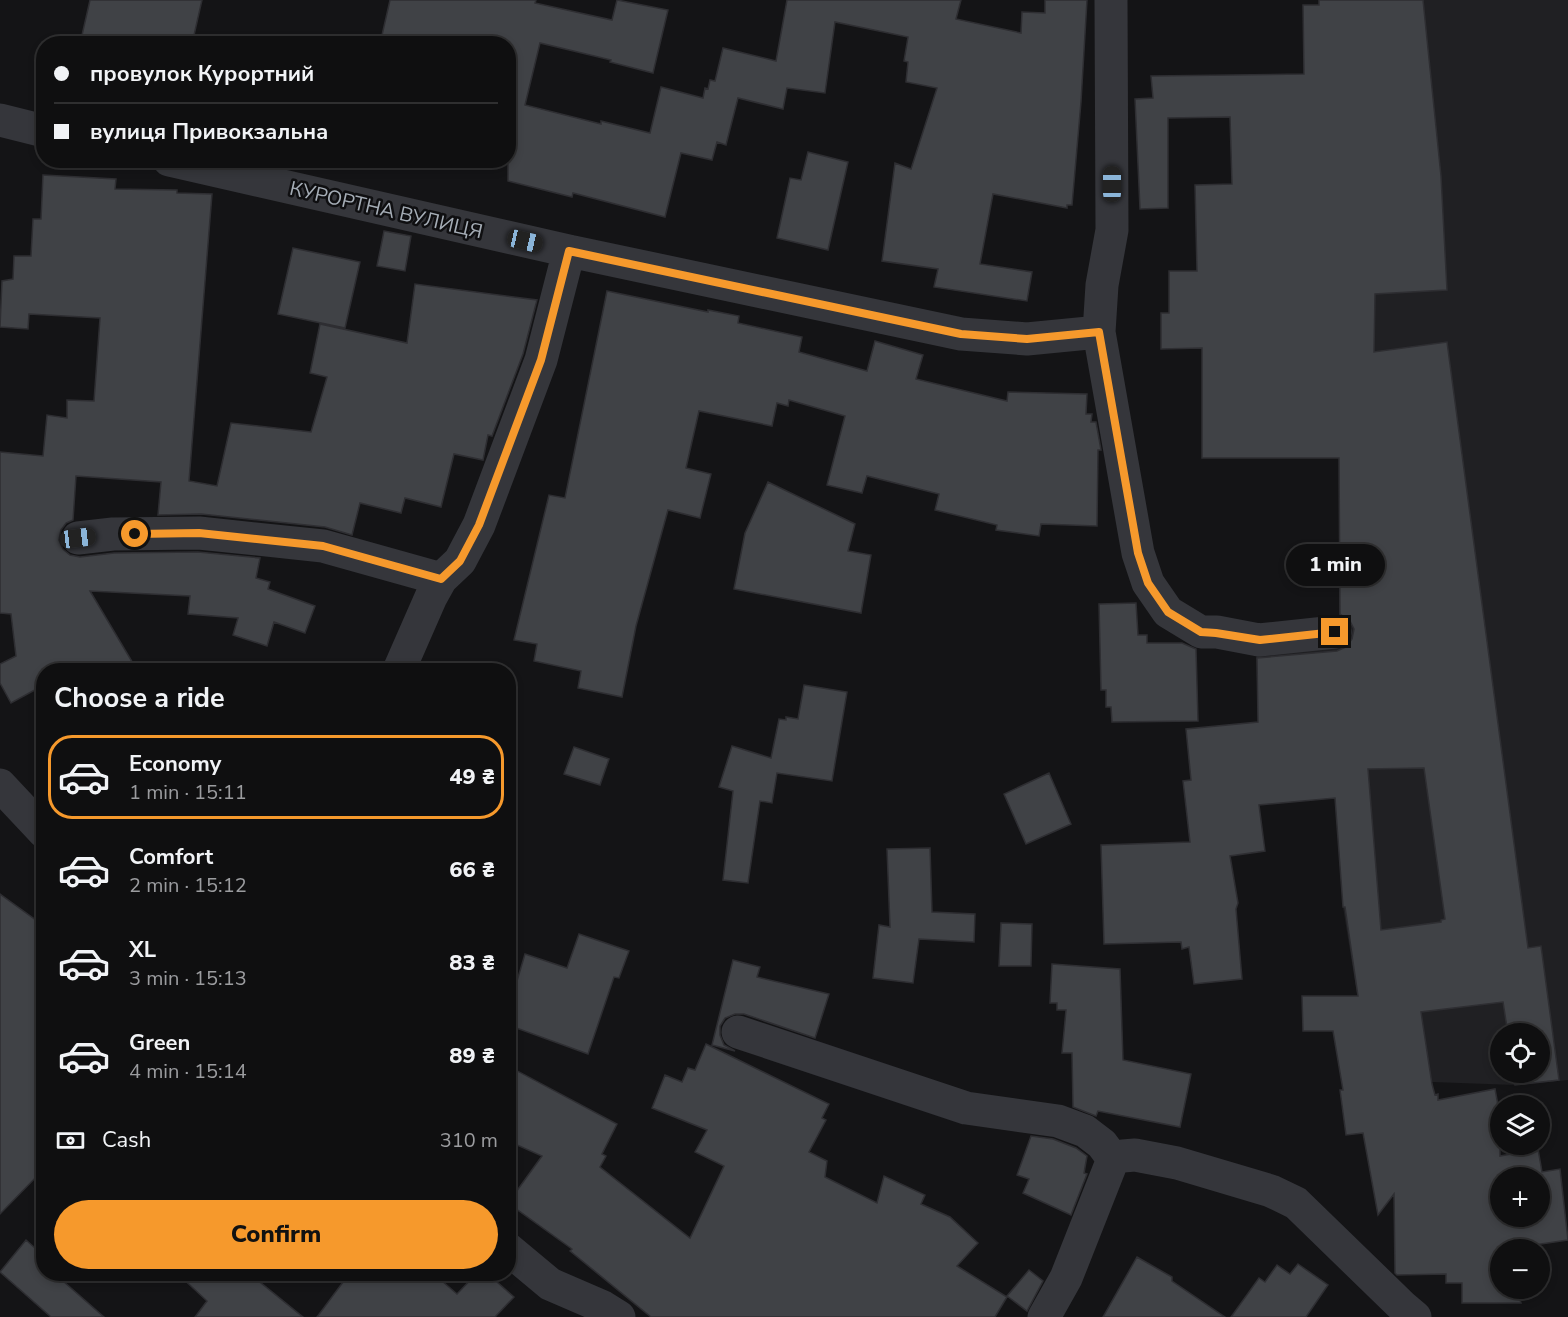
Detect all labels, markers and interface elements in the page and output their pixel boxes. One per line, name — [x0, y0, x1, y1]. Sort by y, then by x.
text: провулок Курортний — [90, 59, 314, 89]
text: вулиця Привокзальна — [90, 117, 328, 147]
car — [1103, 166, 1121, 202]
street label: КУРОРТНА ВУЛИЦЯ — [287, 175, 485, 245]
car — [505, 228, 545, 254]
route start — [121, 520, 148, 547]
car — [59, 527, 97, 549]
callout: 1 min — [1286, 545, 1384, 587]
text: 1 min — [1309, 551, 1362, 578]
route end — [1321, 618, 1348, 645]
text: Choose a ride — [54, 680, 225, 717]
text: Economy — [129, 749, 221, 779]
icon: car — [57, 750, 111, 804]
text: 49 ₴ — [449, 762, 495, 792]
text: 1 min · 15:11 — [129, 779, 247, 806]
text: Comfort — [129, 842, 213, 872]
icon: car — [57, 843, 111, 897]
text: 66 ₴ — [449, 855, 495, 885]
text: 2 min · 15:12 — [129, 872, 247, 899]
text: XL — [129, 935, 156, 965]
icon: car — [57, 936, 111, 990]
text: 83 ₴ — [449, 948, 495, 978]
text: 3 min · 15:13 — [129, 965, 247, 992]
map controls — [1490, 1023, 1550, 1299]
button: locate — [1490, 1023, 1550, 1083]
text: Green — [129, 1028, 190, 1058]
icon: car — [57, 1029, 111, 1083]
text: 89 ₴ — [449, 1041, 495, 1071]
text: 4 min · 15:14 — [129, 1058, 247, 1085]
button: layers — [1490, 1095, 1550, 1155]
icon: cash — [54, 1124, 87, 1157]
text: Cash — [102, 1125, 151, 1155]
text: 310 m — [440, 1127, 498, 1154]
button: + — [1490, 1167, 1550, 1227]
button: Confirm — [54, 1200, 498, 1269]
button: − — [1490, 1239, 1550, 1299]

